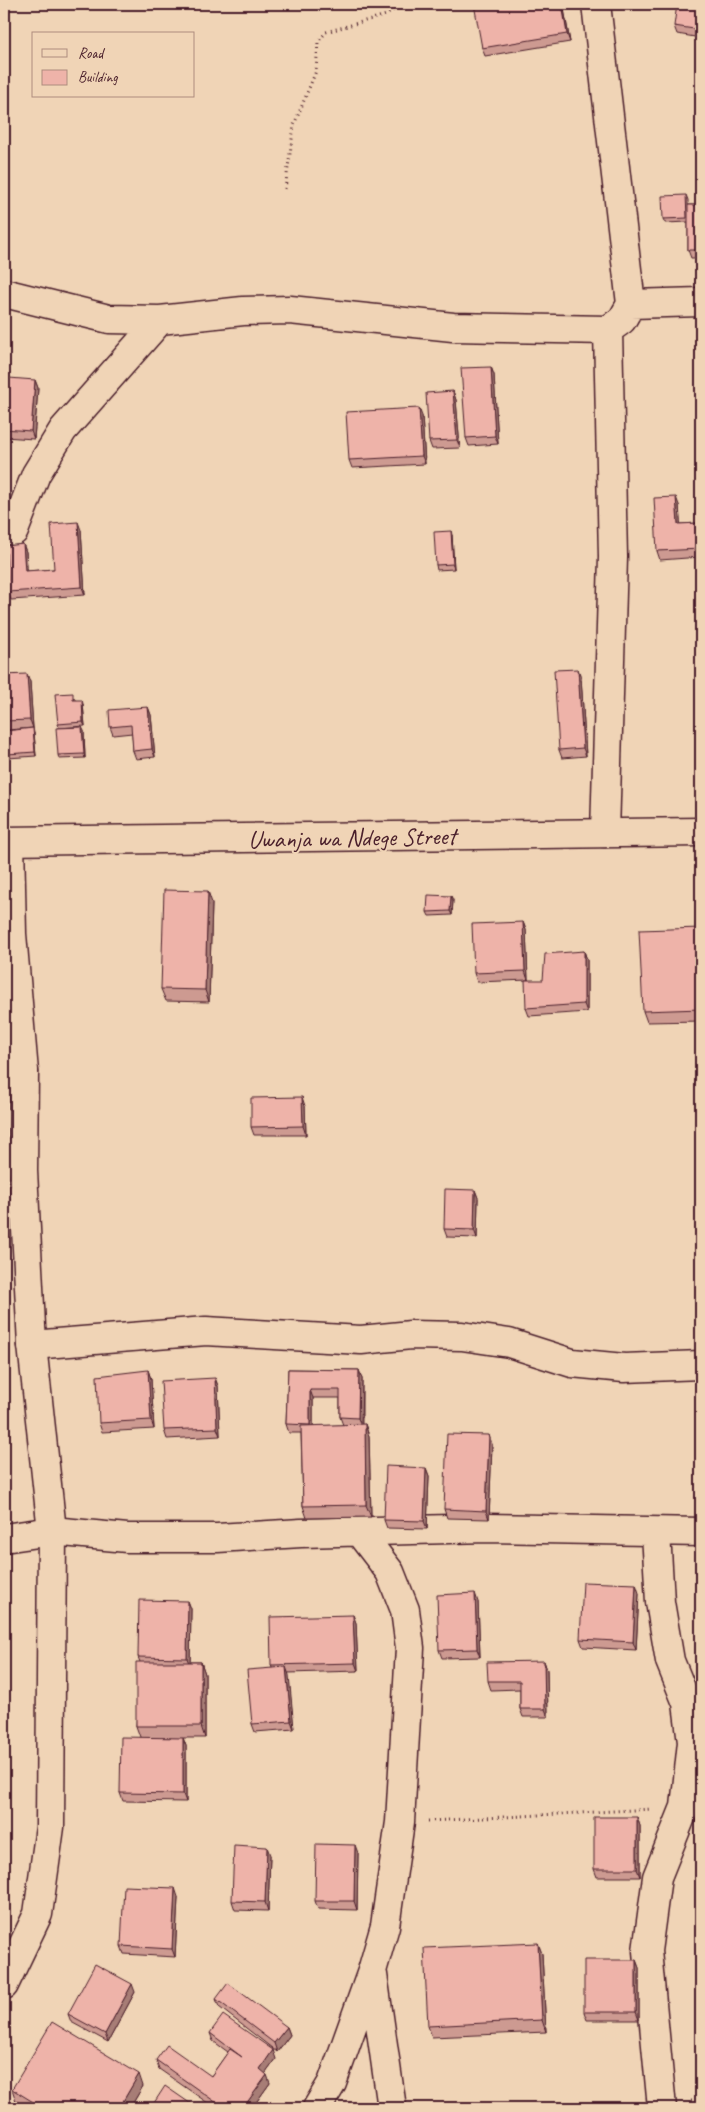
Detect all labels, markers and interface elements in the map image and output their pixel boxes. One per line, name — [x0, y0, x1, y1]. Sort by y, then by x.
legend — [32, 32, 195, 98]
text: Road — [78, 44, 105, 63]
text: Building — [78, 68, 118, 87]
street label: Uwanja wa Ndege Street — [248, 820, 460, 856]

